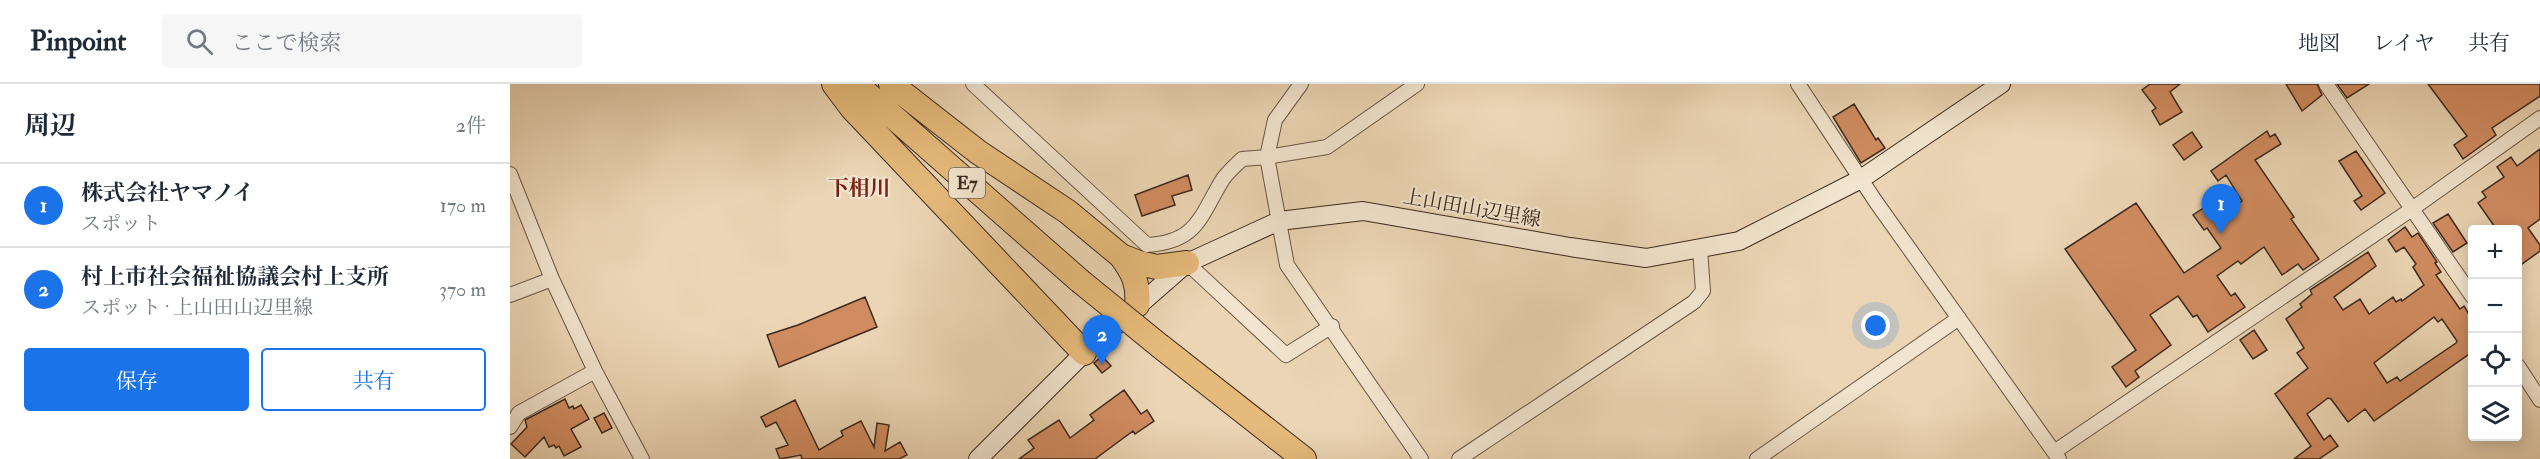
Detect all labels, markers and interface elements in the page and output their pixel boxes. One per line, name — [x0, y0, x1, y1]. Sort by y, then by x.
search box — [162, 14, 582, 68]
text: Pinpoint — [30, 24, 126, 59]
icon: search — [183, 25, 216, 58]
text: ここで検索 — [231, 29, 341, 57]
text: 地図 — [2298, 30, 2340, 57]
text: レイヤ — [2373, 30, 2435, 57]
text: 共有 — [2468, 30, 2510, 57]
text: 周辺 — [24, 110, 76, 142]
text: 2件 — [456, 113, 486, 138]
road number: E7 — [949, 168, 985, 198]
district label: 下相川 — [828, 175, 891, 202]
text: 株式会社ヤマノイ — [81, 179, 254, 207]
street label: 上山田山辺里線 — [1401, 184, 1543, 232]
pin: 1 — [2202, 184, 2240, 234]
text: 1 — [40, 193, 47, 218]
text: 170 m — [440, 193, 486, 218]
text: スポット — [81, 211, 161, 236]
map controls — [2468, 225, 2522, 441]
button: + — [2468, 225, 2522, 279]
text: 村上市社会福祉協議会村上支所 — [81, 263, 389, 291]
text: 2 — [38, 277, 49, 302]
text: 370 m — [439, 277, 486, 302]
button: − — [2468, 279, 2522, 333]
text: スポット · 上山田山辺里線 — [81, 295, 313, 320]
your location — [1861, 311, 1890, 340]
pin: 2 — [1082, 316, 1122, 365]
button: locate — [2468, 333, 2522, 387]
button: 保存 — [24, 348, 249, 411]
button: 共有 — [261, 348, 486, 411]
button: layers — [2468, 387, 2522, 441]

